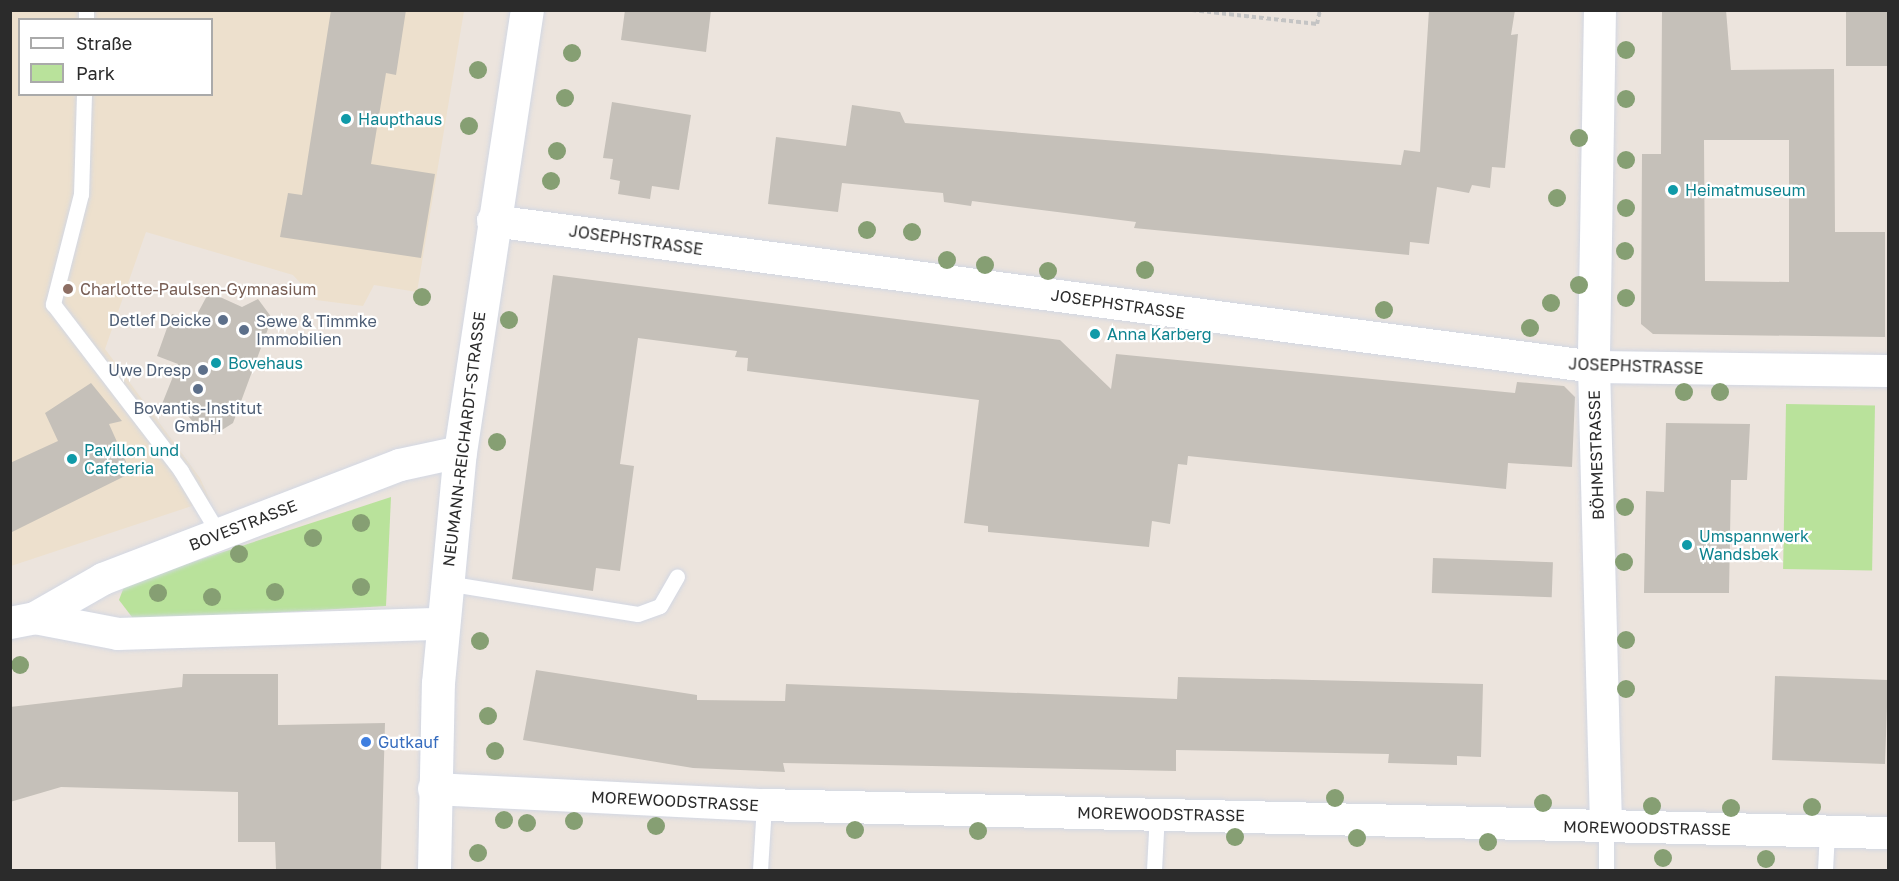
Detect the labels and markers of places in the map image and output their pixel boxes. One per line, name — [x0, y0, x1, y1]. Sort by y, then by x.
place label: Haupthaus — [358, 109, 442, 129]
marker: Haupthaus — [339, 112, 353, 126]
place label: Heimatmuseum — [1685, 180, 1806, 200]
marker: Heimatmuseum — [1666, 183, 1680, 197]
place label: Charlotte-Paulsen-Gymnasium — [80, 279, 316, 299]
marker: Charlotte-Paulsen-Gymnasium — [61, 282, 75, 296]
place label: Detlef Deicke — [109, 310, 211, 330]
place label: Sewe & Timmke Immobilien — [256, 311, 377, 349]
marker: Detlef Deicke — [216, 313, 230, 327]
marker: Sewe & Timmke Immobilien — [237, 323, 251, 337]
place label: Anna Karberg — [1107, 324, 1212, 344]
marker: Anna Karberg — [1088, 327, 1102, 341]
place label: Bovehaus — [228, 353, 303, 373]
marker: Bovehaus — [209, 356, 223, 370]
place label: Uwe Dresp — [108, 360, 191, 380]
marker: Uwe Dresp — [196, 363, 210, 377]
marker: Bovantis-Institut GmbH — [191, 382, 205, 396]
place label: Bovantis-Institut GmbH — [134, 398, 262, 436]
place label: Pavillon und Cafeteria — [84, 440, 179, 478]
marker: Pavillon und Cafeteria — [65, 452, 79, 466]
place label: Umspannwerk Wandsbek — [1699, 526, 1809, 564]
marker: Umspannwerk Wandsbek — [1680, 538, 1694, 552]
place label: Gutkauf — [378, 732, 439, 752]
marker: Gutkauf — [359, 735, 373, 749]

